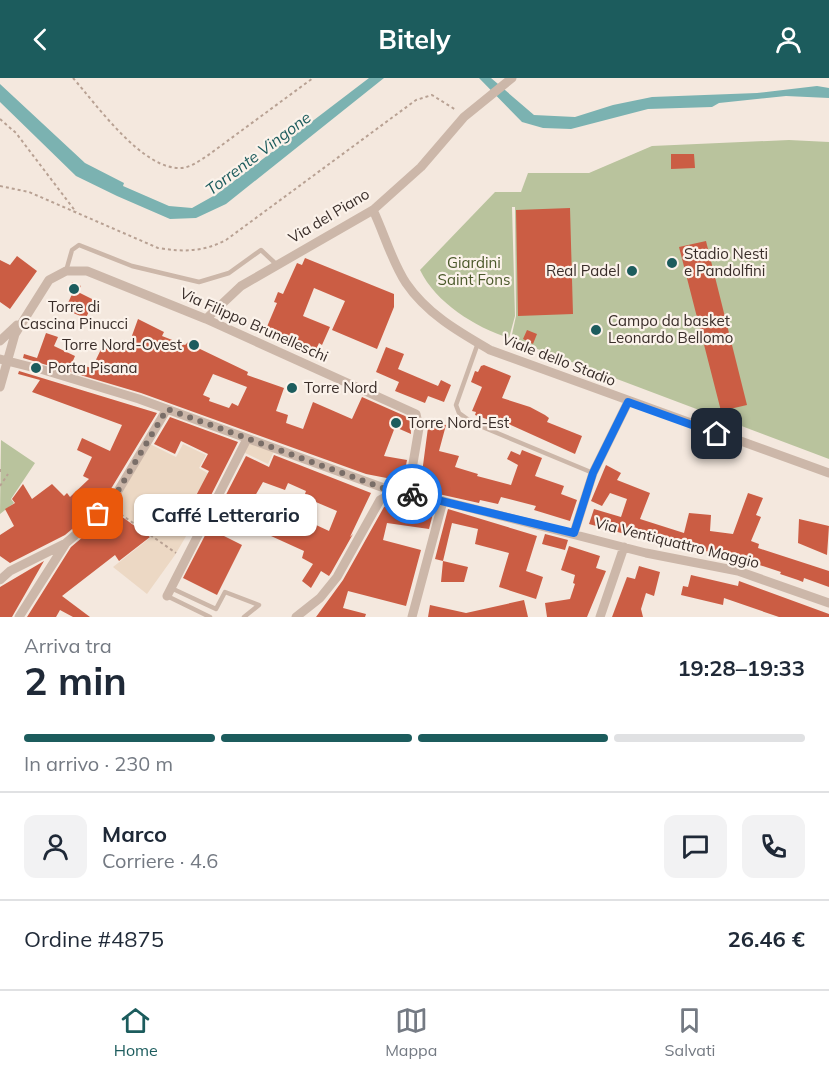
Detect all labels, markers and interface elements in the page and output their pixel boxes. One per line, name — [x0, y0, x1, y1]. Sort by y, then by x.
text: Bitely — [378, 22, 451, 56]
icon: back — [24, 23, 57, 56]
icon: person — [772, 23, 805, 56]
water label: Torrente Vingone — [201, 107, 315, 199]
street label: Via del Piano — [285, 184, 373, 247]
place label: Stadio Nesti e Pandolfini — [684, 244, 768, 280]
park label: Giardini Saint Fons — [438, 253, 510, 289]
marker: Stadio Nesti e Pandolfini — [665, 256, 679, 270]
place label: Real Padel — [546, 261, 620, 280]
marker: Real Padel — [625, 264, 639, 278]
marker: Torre di Cascina Pinucci — [67, 282, 81, 296]
street label: Via Filippo Brunelleschi — [177, 283, 331, 366]
place label: Torre di Cascina Pinucci — [20, 297, 128, 333]
place label: Campo da basket Leonardo Bellomo — [608, 311, 733, 347]
marker: Campo da basket Leonardo Bellomo — [589, 323, 603, 337]
street label: Viale dello Stadio — [500, 329, 619, 390]
place label: Torre Nord-Ovest — [62, 335, 182, 354]
marker: Torre Nord-Ovest — [187, 338, 201, 352]
place label: Porta Pisana — [48, 358, 138, 377]
marker: Porta Pisana — [29, 361, 43, 375]
place label: Torre Nord — [304, 378, 377, 397]
marker: Torre Nord — [285, 381, 299, 395]
pin — [691, 408, 742, 459]
place label: Torre Nord-Est — [408, 413, 509, 432]
marker: Torre Nord-Est — [389, 416, 403, 430]
icon: home — [700, 417, 733, 450]
courier — [382, 464, 442, 524]
icon: bike — [396, 478, 429, 511]
pin — [72, 488, 123, 539]
callout: Caffé Letterario — [134, 493, 317, 535]
icon: bag — [81, 497, 114, 530]
text: Caffé Letterario — [151, 502, 300, 527]
street label: Via Ventiquattro Maggio — [593, 513, 762, 572]
text: Arriva tra — [24, 633, 112, 658]
text: 19:28–19:33 — [677, 654, 805, 682]
text: 2 min — [24, 656, 127, 705]
text: In arrivo · 230 m — [24, 751, 173, 776]
button: person — [24, 815, 87, 878]
button: chat — [664, 815, 727, 878]
button: phone — [742, 815, 805, 878]
text: Marco — [102, 820, 167, 848]
text: Corriere · 4.6 — [102, 848, 218, 873]
text: Ordine #4875 — [24, 925, 164, 953]
text: 26.46 € — [728, 925, 805, 953]
tab: Home — [114, 1004, 158, 1060]
tab: Mappa — [385, 1004, 437, 1060]
tab: Salvati — [665, 1004, 715, 1060]

